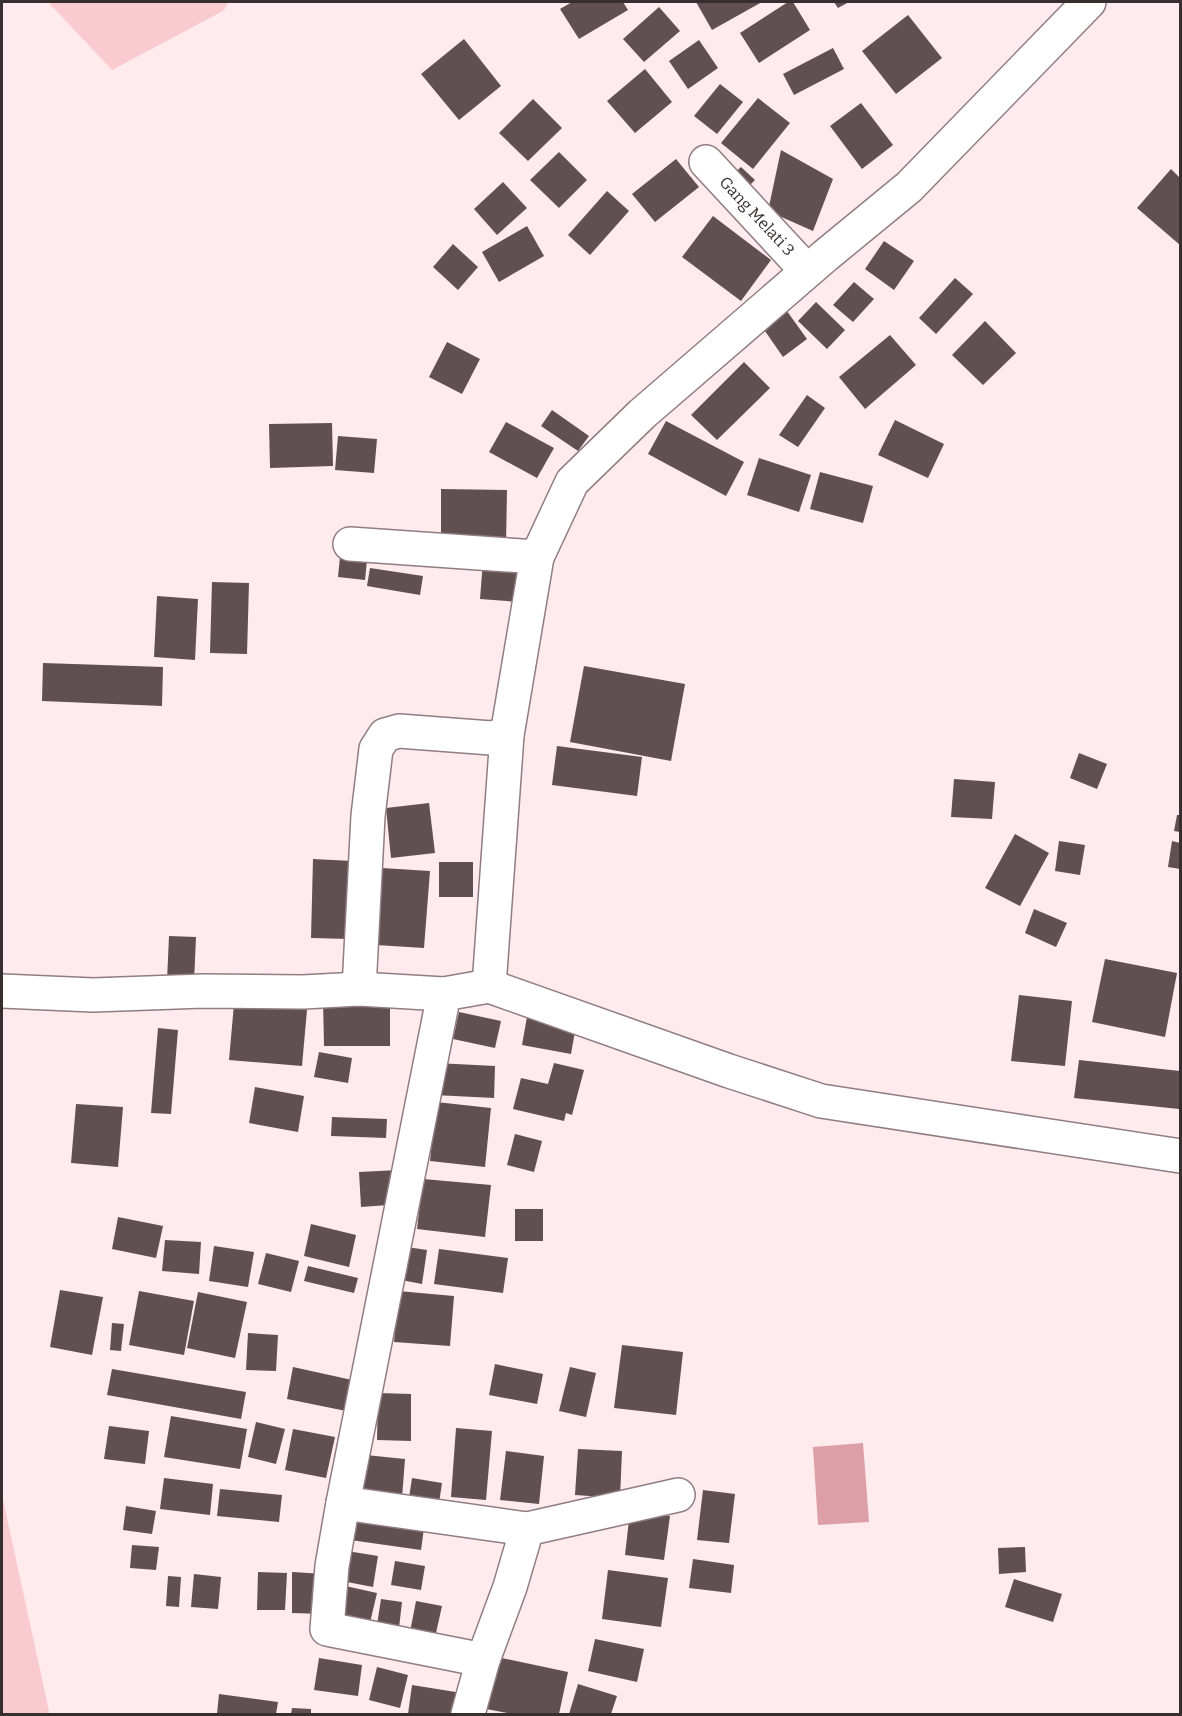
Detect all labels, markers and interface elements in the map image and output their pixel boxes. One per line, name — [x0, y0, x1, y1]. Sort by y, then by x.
street label: Gang Melati 3 — [715, 172, 799, 260]

